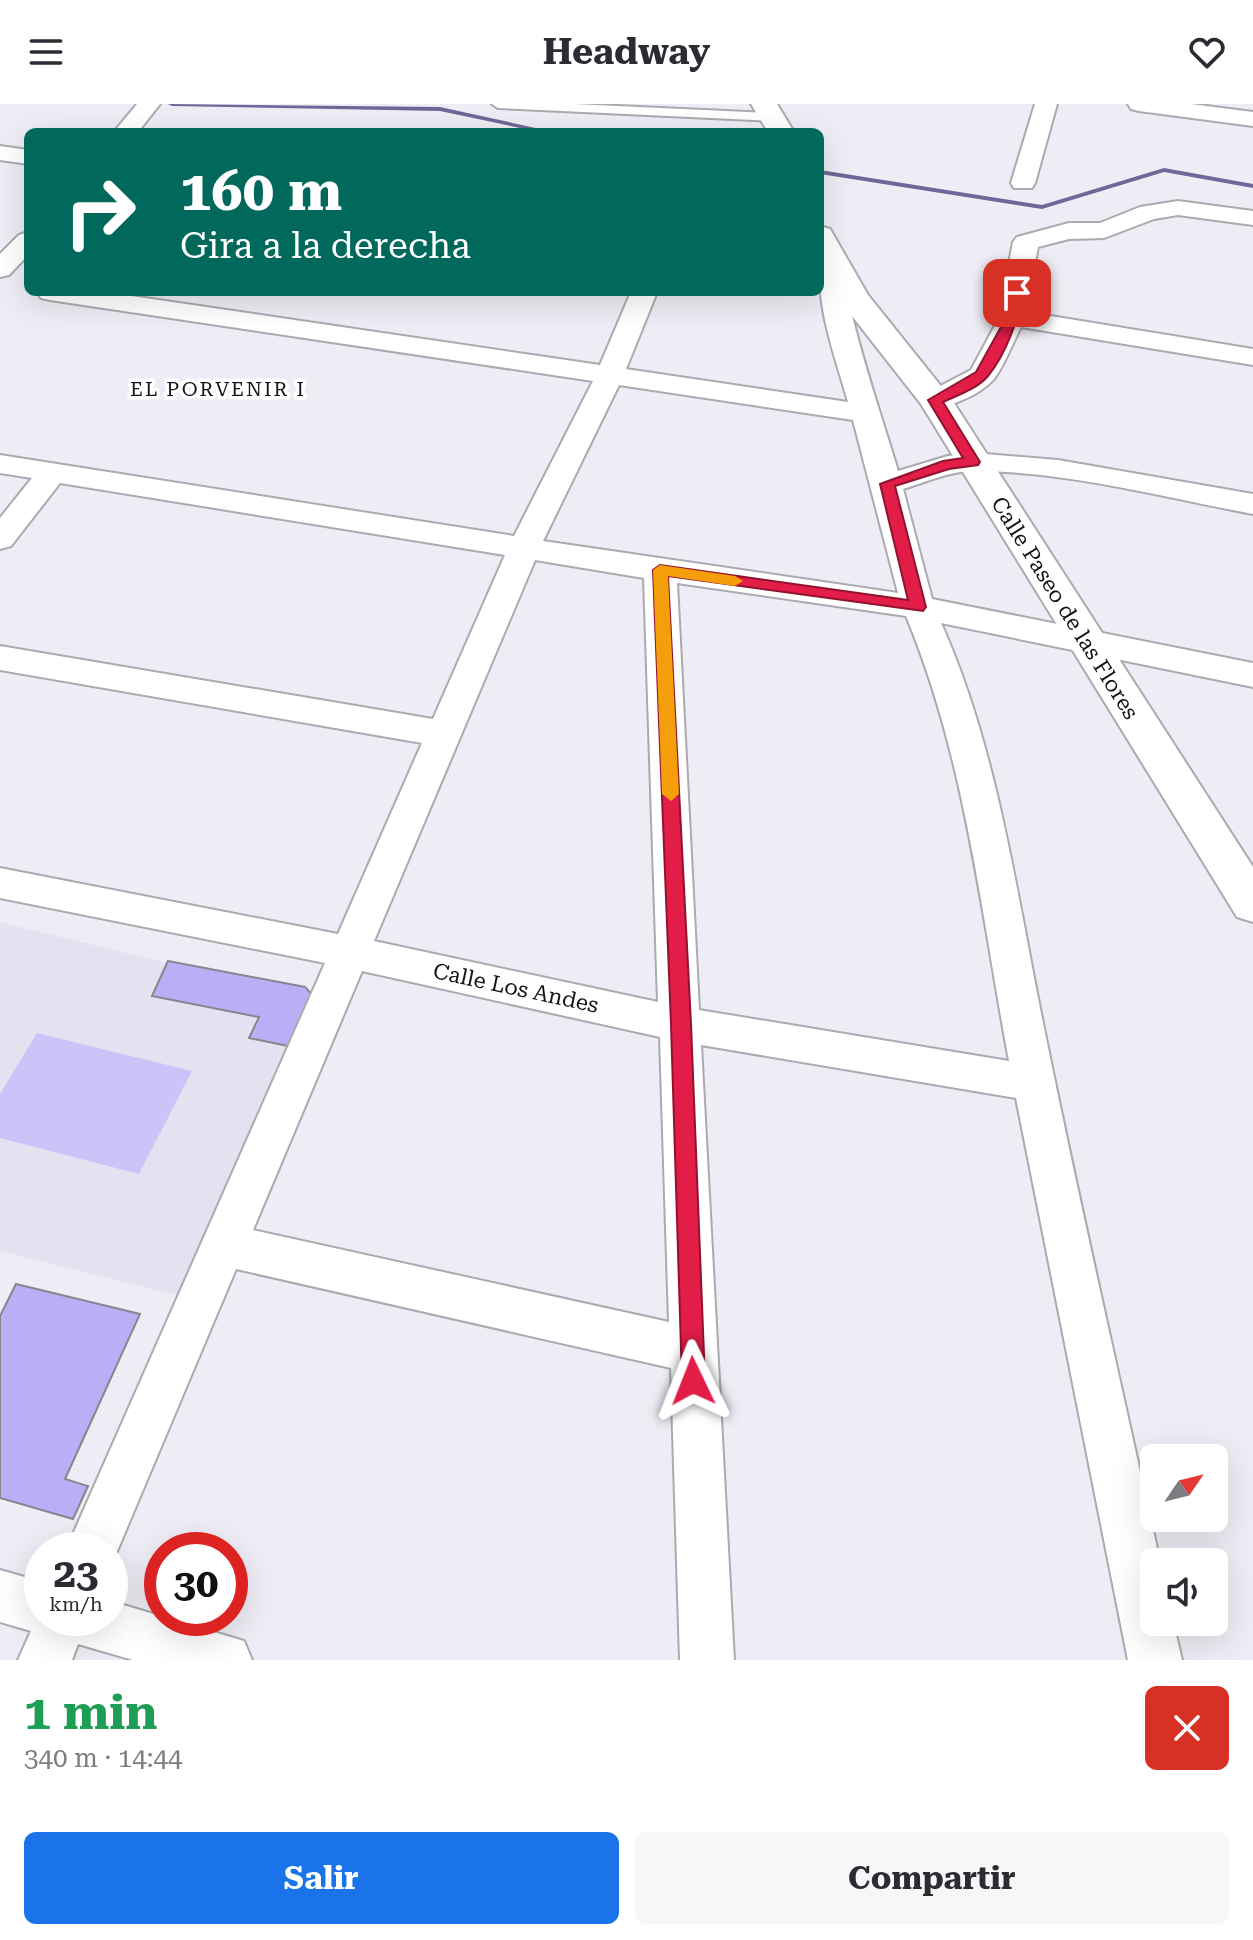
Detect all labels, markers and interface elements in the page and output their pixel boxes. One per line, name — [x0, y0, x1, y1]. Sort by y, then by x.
icon: menu — [24, 30, 68, 74]
icon: heart — [1185, 30, 1229, 74]
text: Headway — [543, 31, 710, 73]
text: 160 m — [180, 158, 342, 224]
icon: right — [48, 160, 152, 264]
text: Gira a la derecha — [180, 225, 471, 267]
pin — [983, 259, 1051, 327]
icon: arrive — [995, 271, 1039, 315]
district label: EL PORVENIR I — [130, 377, 306, 401]
street label: Calle Paseo de las Flores — [986, 492, 1144, 724]
street label: Calle Los Andes — [431, 958, 601, 1018]
position arrow — [651, 1339, 735, 1423]
north arrow — [1140, 1444, 1228, 1532]
map controls — [1140, 1444, 1228, 1636]
speed limit sign: 30 — [144, 1532, 248, 1636]
button: sound — [1140, 1548, 1228, 1636]
text: 23 — [54, 1550, 98, 1597]
text: km/h — [49, 1592, 103, 1616]
text: 1 min — [24, 1685, 157, 1741]
button: close — [1145, 1686, 1229, 1770]
text: 340 m · 14:44 — [24, 1743, 183, 1773]
button: Salir — [24, 1832, 619, 1924]
button: Compartir — [635, 1832, 1229, 1924]

